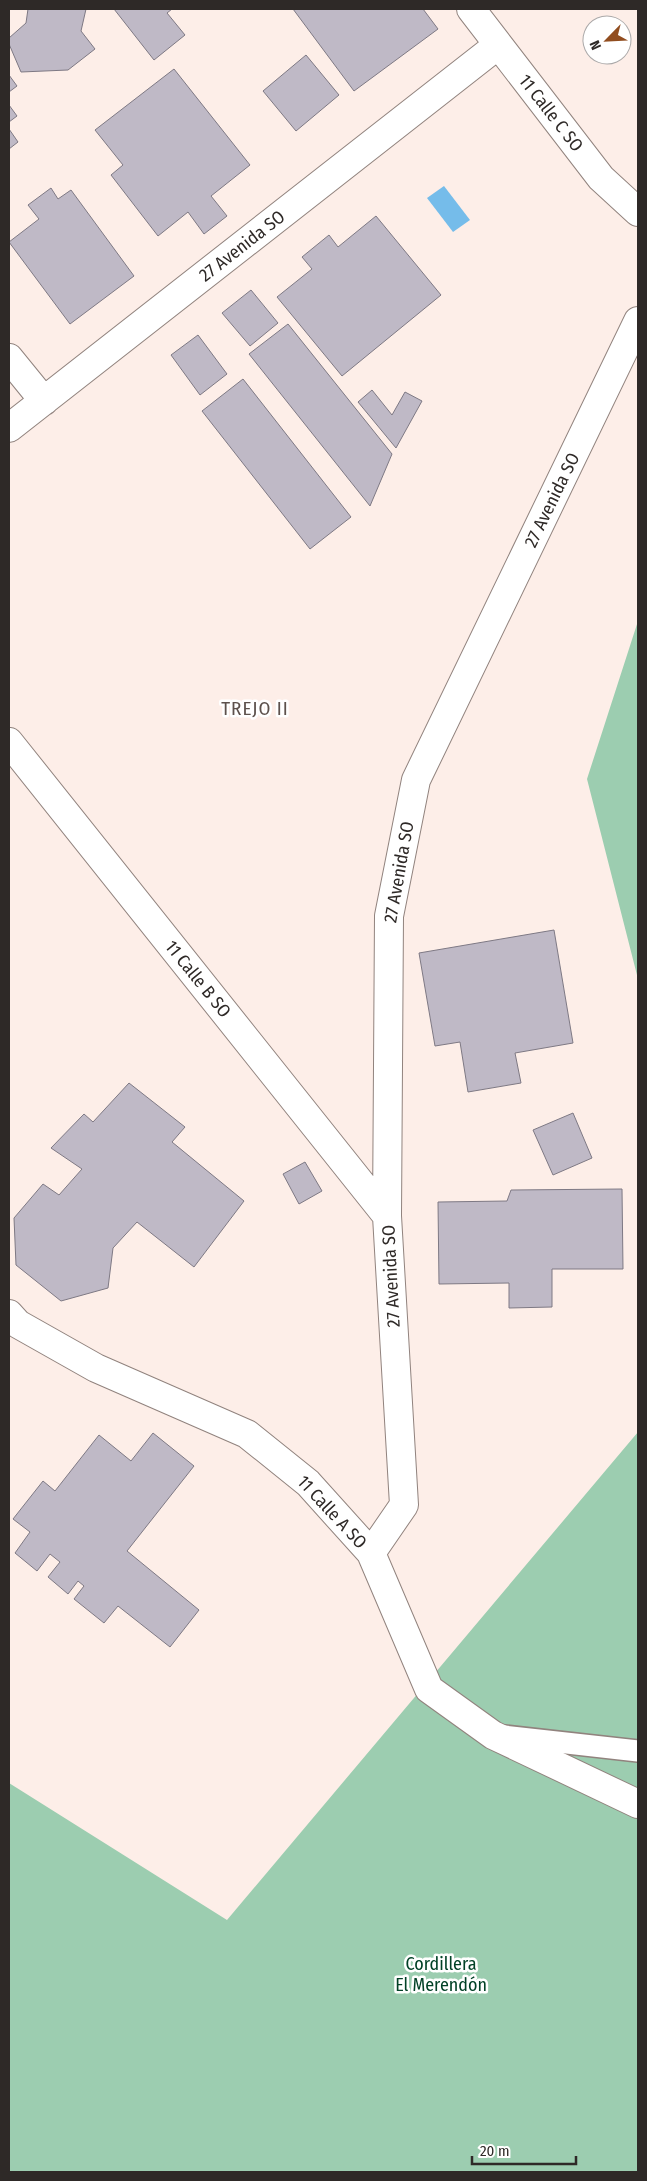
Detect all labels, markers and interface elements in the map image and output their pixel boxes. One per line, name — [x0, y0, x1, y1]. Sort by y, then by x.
north arrow — [582, 15, 632, 65]
text: N — [586, 38, 605, 52]
street label: 11 Calle C SO — [514, 70, 588, 156]
street label: 27 Avenida SO — [195, 206, 289, 286]
street label: 27 Avenida SO — [520, 449, 584, 551]
district label: TREJO II — [221, 697, 289, 720]
street label: 27 Avenida SO — [379, 820, 419, 924]
street label: 11 Calle B SO — [160, 936, 236, 1022]
street label: 27 Avenida SO — [377, 1224, 405, 1328]
street label: 11 Calle A SO — [293, 1471, 371, 1553]
park label: Cordillera El Merendón — [395, 1953, 487, 1996]
scale bar — [472, 2134, 576, 2166]
text: 20 m — [480, 2142, 510, 2160]

